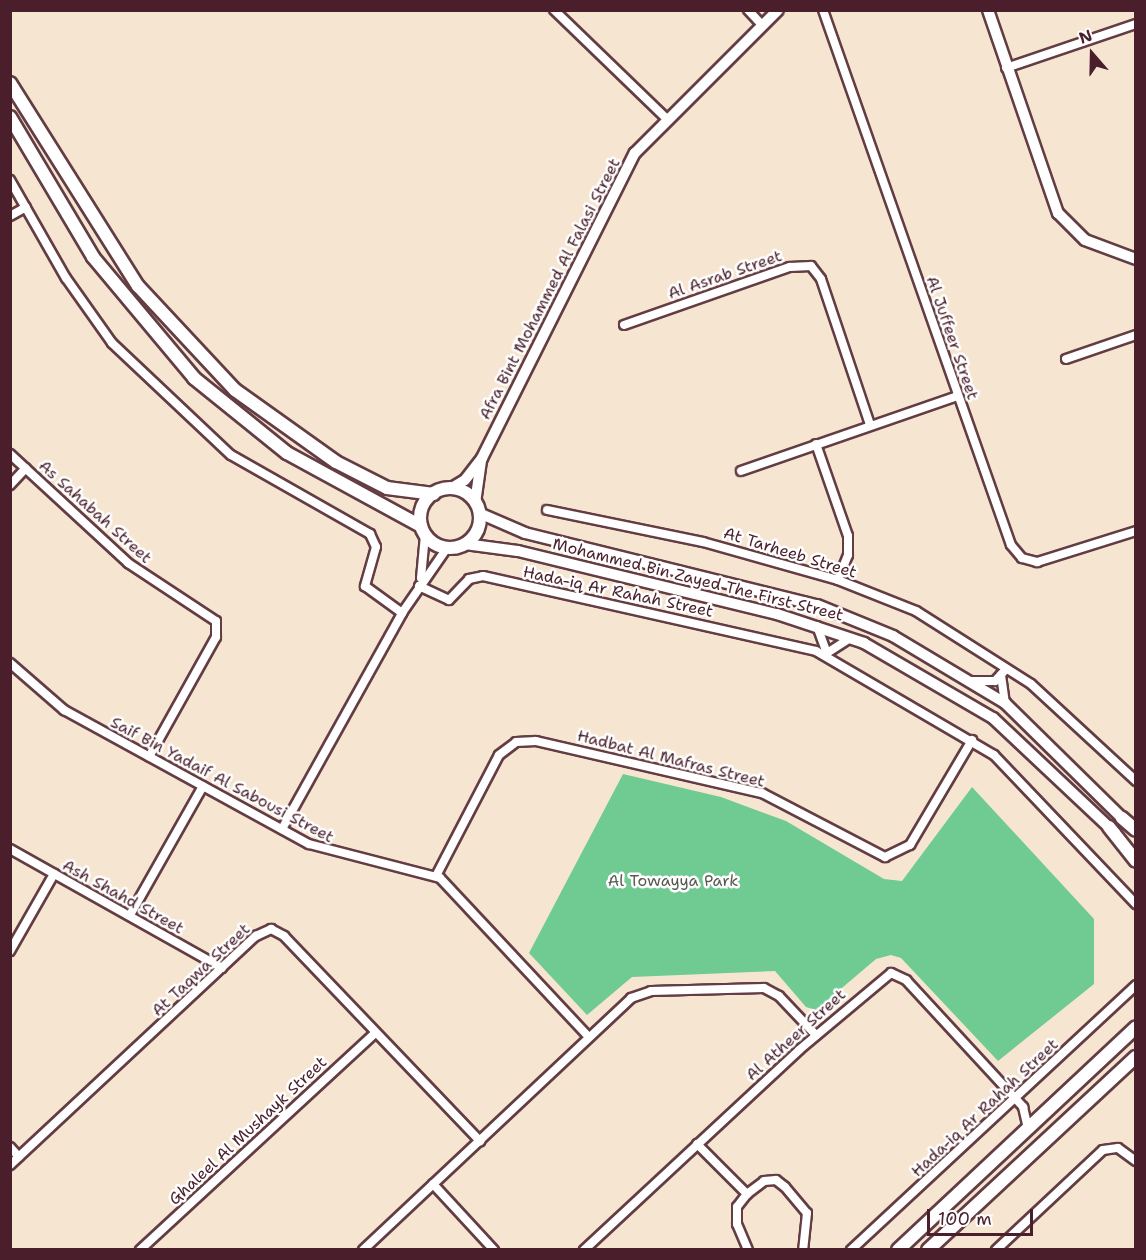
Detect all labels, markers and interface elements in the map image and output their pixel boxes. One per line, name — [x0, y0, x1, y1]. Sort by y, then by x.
north arrow — [1062, 24, 1122, 84]
text: N — [1076, 25, 1095, 49]
street label: Afra Bint Mohammed Al Falasi Street — [475, 155, 625, 423]
street label: Al Asrab Street — [665, 247, 785, 303]
street label: Al Juffeer Street — [922, 274, 982, 402]
street label: As Sahabah Street — [35, 456, 155, 568]
street label: At Tarheeb Street — [721, 524, 859, 582]
street label: Mohammed Bin Zayed The First Street — [551, 535, 845, 625]
street label: Hada-iq Ar Rahah Street — [521, 562, 715, 622]
street label: Saif Bin Yadaif Al Sabousi Street — [107, 713, 337, 847]
street label: Hadbat Al Mafras Street — [575, 726, 767, 792]
street label: Ash Shahd Street — [59, 856, 187, 938]
park label: Al Towayya Park — [608, 871, 738, 891]
street label: At Taqwa Street — [148, 920, 254, 1020]
street label: Al Atheer Street — [742, 985, 850, 1085]
street label: Hada-iq Ar Rahah Street — [908, 1035, 1062, 1181]
street label: Ghaleel Al Mushayk Street — [165, 1053, 331, 1209]
scale bar — [930, 1197, 1036, 1235]
text: 100 m — [938, 1207, 992, 1231]

